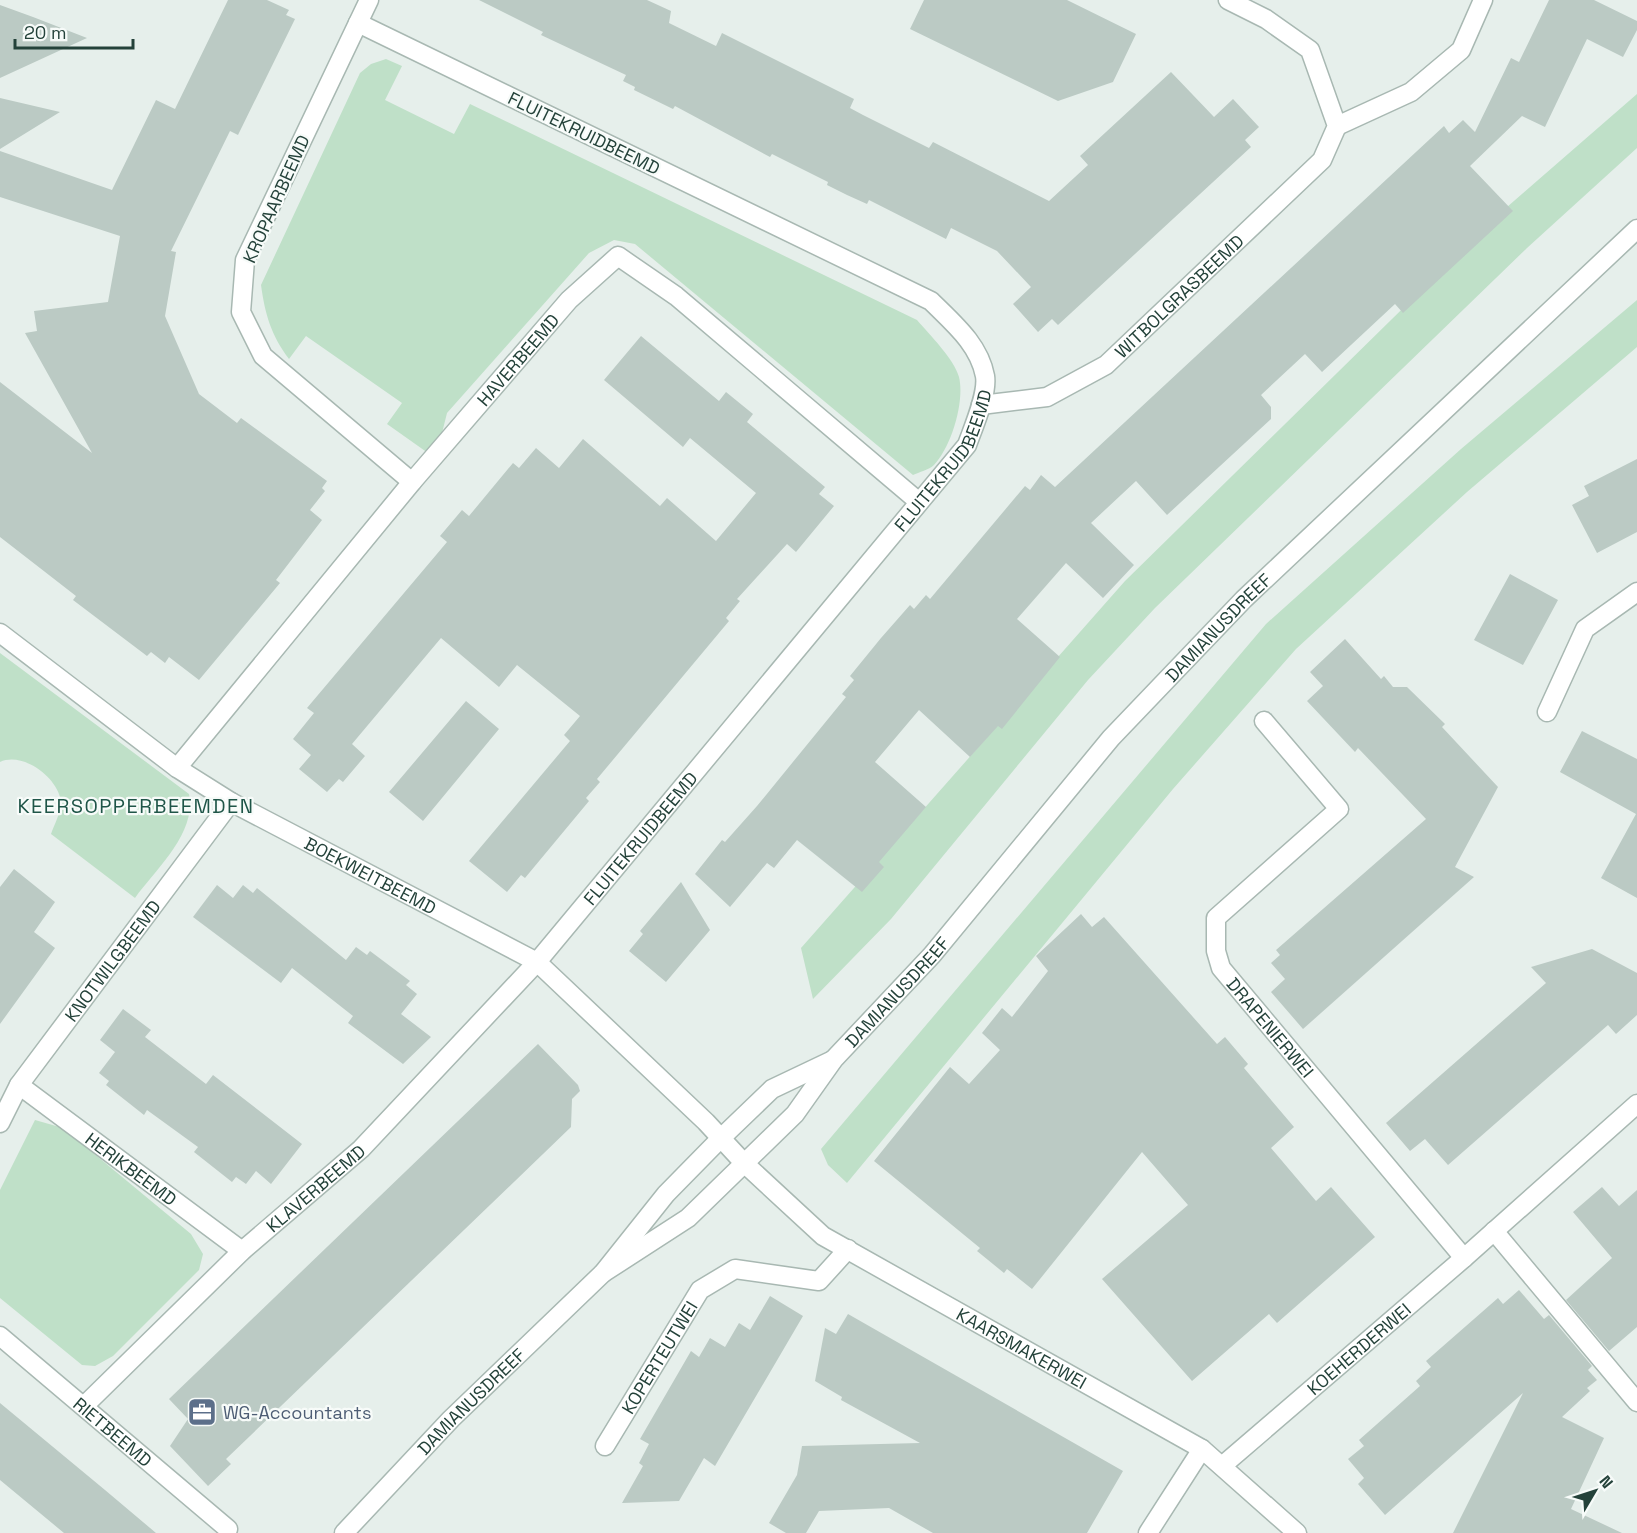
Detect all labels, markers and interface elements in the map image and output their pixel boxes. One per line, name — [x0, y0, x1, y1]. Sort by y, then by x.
scale bar — [15, 12, 134, 50]
text: 20 m — [24, 21, 67, 44]
street label: FLUITEKRUIDBEEMD — [504, 86, 664, 180]
street label: KROPAARBEEMD — [237, 131, 315, 267]
street label: WITBOLGRASBEEMD — [1109, 229, 1248, 363]
street label: HAVERBEEMD — [472, 309, 564, 410]
street label: FLUITEKRUIDBEEMD — [889, 387, 996, 536]
street label: DAMIANUSDREEF — [1160, 568, 1276, 686]
street label: FLUITEKRUIDBEEMD — [578, 767, 702, 909]
district label: KEERSOPPERBEEMDEN — [17, 793, 255, 819]
street label: BOEKWEITBEEMD — [301, 831, 441, 919]
street label: KNOTWILGBEEMD — [59, 895, 165, 1026]
street label: DAMIANUSDREEF — [840, 932, 954, 1052]
street label: DRAPENIERWEI — [1222, 972, 1319, 1082]
street label: HERIKBEEMD — [81, 1127, 182, 1210]
street label: KLAVERBEEMD — [261, 1139, 370, 1237]
street label: KOPERTEUTWEI — [616, 1296, 702, 1418]
street label: KOEHERDERWEI — [1302, 1298, 1415, 1400]
street label: KAARSMAKERWEI — [953, 1302, 1091, 1393]
street label: DAMIANUSDREEF — [412, 1343, 530, 1459]
street label: RIETBEEMD — [69, 1392, 157, 1471]
office icon: WG-Accountants — [186, 1396, 218, 1428]
place label: WG-Accountants — [223, 1401, 371, 1424]
north arrow — [1565, 1461, 1625, 1521]
text: N — [1595, 1471, 1618, 1493]

